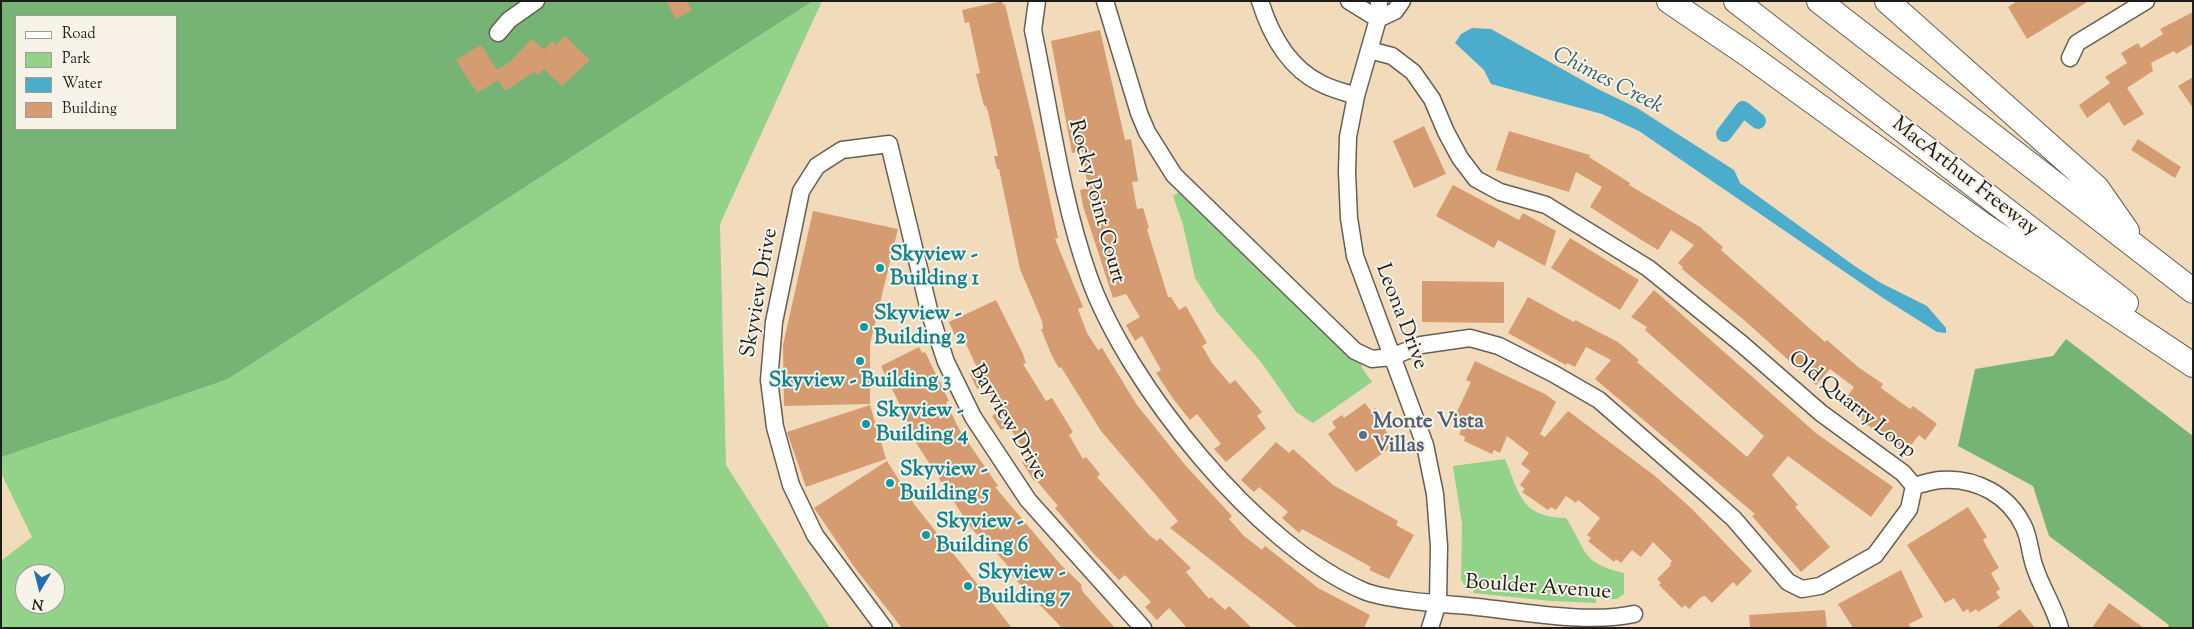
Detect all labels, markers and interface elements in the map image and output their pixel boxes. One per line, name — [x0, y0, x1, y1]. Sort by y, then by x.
legend — [15, 15, 178, 130]
text: Road — [62, 24, 96, 45]
water label: Chimes Creek — [1547, 43, 1667, 121]
text: Park — [62, 49, 91, 70]
text: Water — [62, 74, 102, 95]
text: Building — [62, 99, 117, 120]
street label: MacArthur Freeway — [1886, 113, 2042, 243]
street label: Rocky Point Court — [1061, 117, 1129, 287]
street label: Skyview Drive — [737, 226, 785, 360]
place label: Skyview - Building 1 — [890, 243, 979, 293]
street label: Leona Drive — [1368, 261, 1432, 373]
marker: Skyview - Building 1 — [874, 262, 886, 274]
place label: Skyview - Building 2 — [874, 302, 966, 352]
marker: Skyview - Building 2 — [858, 321, 870, 333]
street label: Old Quarry Loop — [1782, 347, 1920, 465]
marker: Skyview - Building 3 — [854, 355, 866, 367]
street label: Bayview Drive — [963, 361, 1051, 485]
place label: Skyview - Building 3 — [769, 369, 951, 395]
place label: Skyview - Building 4 — [876, 399, 968, 449]
place label: Monte Vista Villas — [1373, 410, 1484, 460]
marker: Skyview - Building 4 — [860, 418, 872, 430]
marker: Monte Vista Villas — [1357, 429, 1369, 441]
place label: Skyview - Building 5 — [900, 458, 989, 508]
marker: Skyview - Building 5 — [884, 477, 896, 489]
place label: Skyview - Building 6 — [936, 510, 1028, 560]
marker: Skyview - Building 6 — [920, 529, 932, 541]
place label: Skyview - Building 7 — [978, 561, 1070, 611]
north arrow — [15, 564, 65, 614]
street label: Boulder Avenue — [1464, 571, 1612, 607]
marker: Skyview - Building 7 — [962, 580, 974, 592]
text: N — [31, 592, 45, 614]

